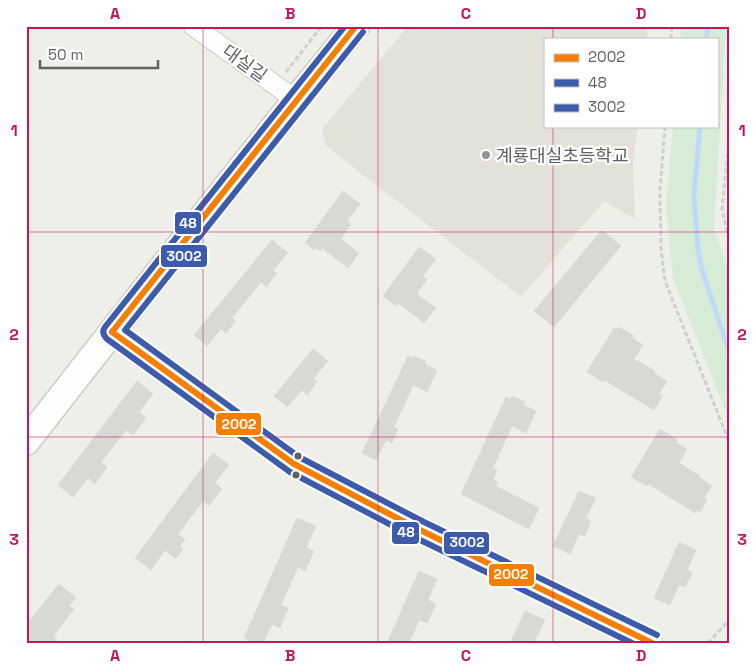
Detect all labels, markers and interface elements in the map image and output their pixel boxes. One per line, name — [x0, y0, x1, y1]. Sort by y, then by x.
text: A — [110, 3, 120, 24]
text: B — [285, 3, 295, 24]
text: C — [461, 3, 471, 24]
text: D — [636, 3, 646, 24]
scale bar — [40, 38, 158, 70]
legend — [544, 38, 718, 128]
street label: 대실길 — [218, 39, 272, 87]
text: 50 m — [48, 45, 83, 64]
text: 2002 — [588, 47, 625, 66]
text: 48 — [588, 73, 607, 92]
text: 3002 — [588, 97, 625, 116]
text: 1 — [10, 120, 18, 141]
text: 1 — [738, 120, 746, 141]
place label: 계룡대실초등학교 — [496, 144, 628, 167]
marker: 계룡대실초등학교 — [480, 149, 492, 161]
line badge: 48 — [174, 211, 202, 235]
text: 48 — [179, 214, 197, 232]
line badge: 3002 — [160, 244, 208, 268]
text: 3002 — [167, 247, 201, 265]
text: 2 — [9, 324, 19, 345]
text: 2 — [737, 324, 747, 345]
line badge: 2002 — [215, 412, 262, 436]
text: 2002 — [222, 415, 256, 433]
unlabelled marker — [293, 451, 303, 461]
unlabelled marker — [291, 470, 301, 480]
line badge: 48 — [391, 521, 420, 545]
text: 48 — [397, 523, 415, 541]
text: 3 — [9, 529, 19, 550]
text: 3 — [737, 529, 747, 550]
line badge: 3002 — [443, 531, 490, 555]
text: 3002 — [450, 533, 484, 551]
line badge: 2002 — [488, 563, 535, 587]
text: 2002 — [494, 565, 528, 583]
text: A — [110, 645, 120, 666]
text: B — [285, 645, 295, 666]
text: C — [461, 645, 471, 666]
text: D — [636, 645, 646, 666]

